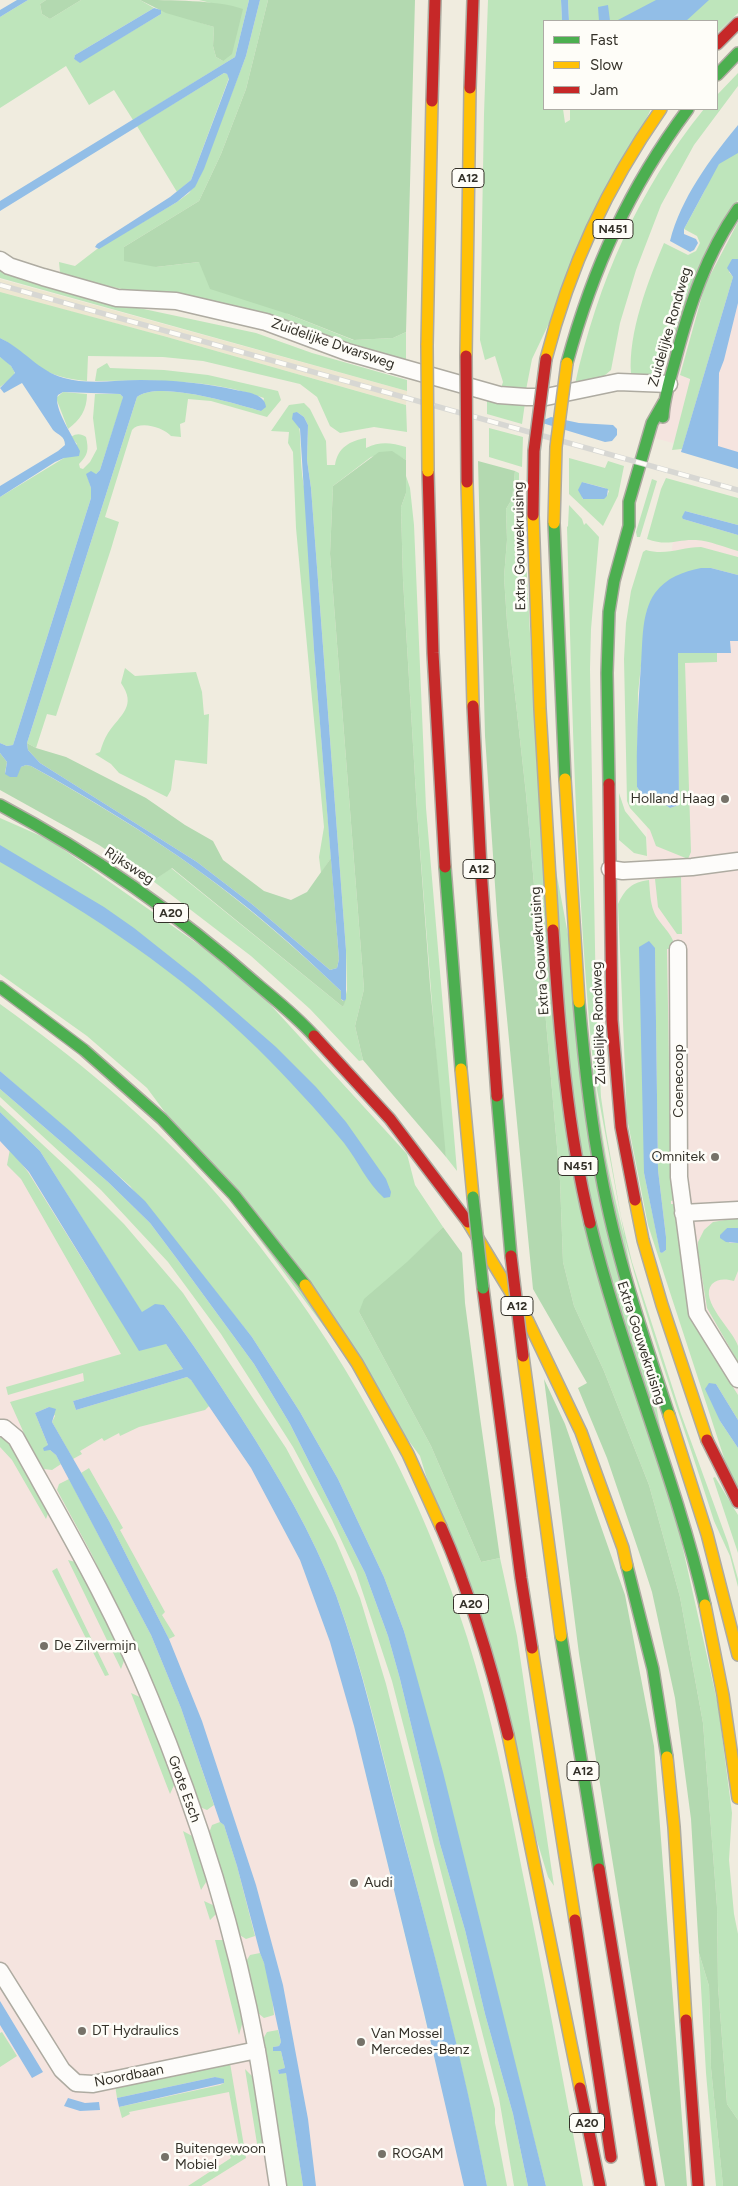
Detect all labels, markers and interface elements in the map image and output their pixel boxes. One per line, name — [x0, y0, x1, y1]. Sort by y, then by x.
legend — [543, 20, 718, 110]
text: Fast — [590, 31, 618, 49]
text: Slow — [590, 56, 623, 74]
text: Jam — [590, 81, 618, 99]
road number: A12 — [452, 168, 484, 188]
road number: N451 — [593, 220, 633, 238]
street label: Zuidelijke Rondweg — [645, 265, 695, 389]
street label: Zuidelijke Dwarsweg — [269, 315, 397, 373]
street label: Extra Gouwekruising — [510, 481, 530, 611]
place label: Holland Haag — [631, 791, 715, 807]
marker: Holland Haag — [719, 793, 731, 805]
street label: Rijksweg — [101, 844, 157, 888]
road number: A12 — [463, 860, 495, 879]
street label: Extra Gouwekruising — [527, 886, 553, 1016]
road number: A20 — [154, 904, 188, 922]
street label: Zuidelijke Rondweg — [588, 961, 610, 1085]
street label: Coenecoop — [671, 1044, 687, 1118]
place label: Omnitek — [651, 1149, 705, 1165]
marker: Omnitek — [709, 1151, 721, 1163]
road number: N451 — [558, 1156, 598, 1176]
street label: Extra Gouwekruising — [613, 1279, 669, 1407]
road number: A12 — [501, 1296, 533, 1315]
road number: A20 — [454, 1595, 488, 1614]
place label: De Zilvermijn — [54, 1638, 136, 1654]
marker: De Zilvermijn — [38, 1640, 50, 1652]
street label: Grote Esch — [164, 1753, 204, 1825]
road number: A12 — [567, 1762, 599, 1780]
place label: Audi — [364, 1875, 393, 1891]
marker: Audi — [348, 1877, 360, 1889]
place label: DT Hydraulics — [92, 2023, 179, 2039]
marker: DT Hydraulics — [76, 2025, 88, 2037]
place label: Van Mossel Mercedes-Benz — [371, 2026, 470, 2058]
marker: Van Mossel Mercedes-Benz — [355, 2036, 367, 2048]
street label: Noordbaan — [93, 2061, 165, 2091]
road number: A20 — [570, 2114, 604, 2132]
place label: Buitengewoon Mobiel — [175, 2141, 266, 2174]
place label: ROGAM — [392, 2146, 443, 2162]
marker: ROGAM — [376, 2148, 388, 2160]
marker: Buitengewoon Mobiel — [159, 2151, 171, 2163]

